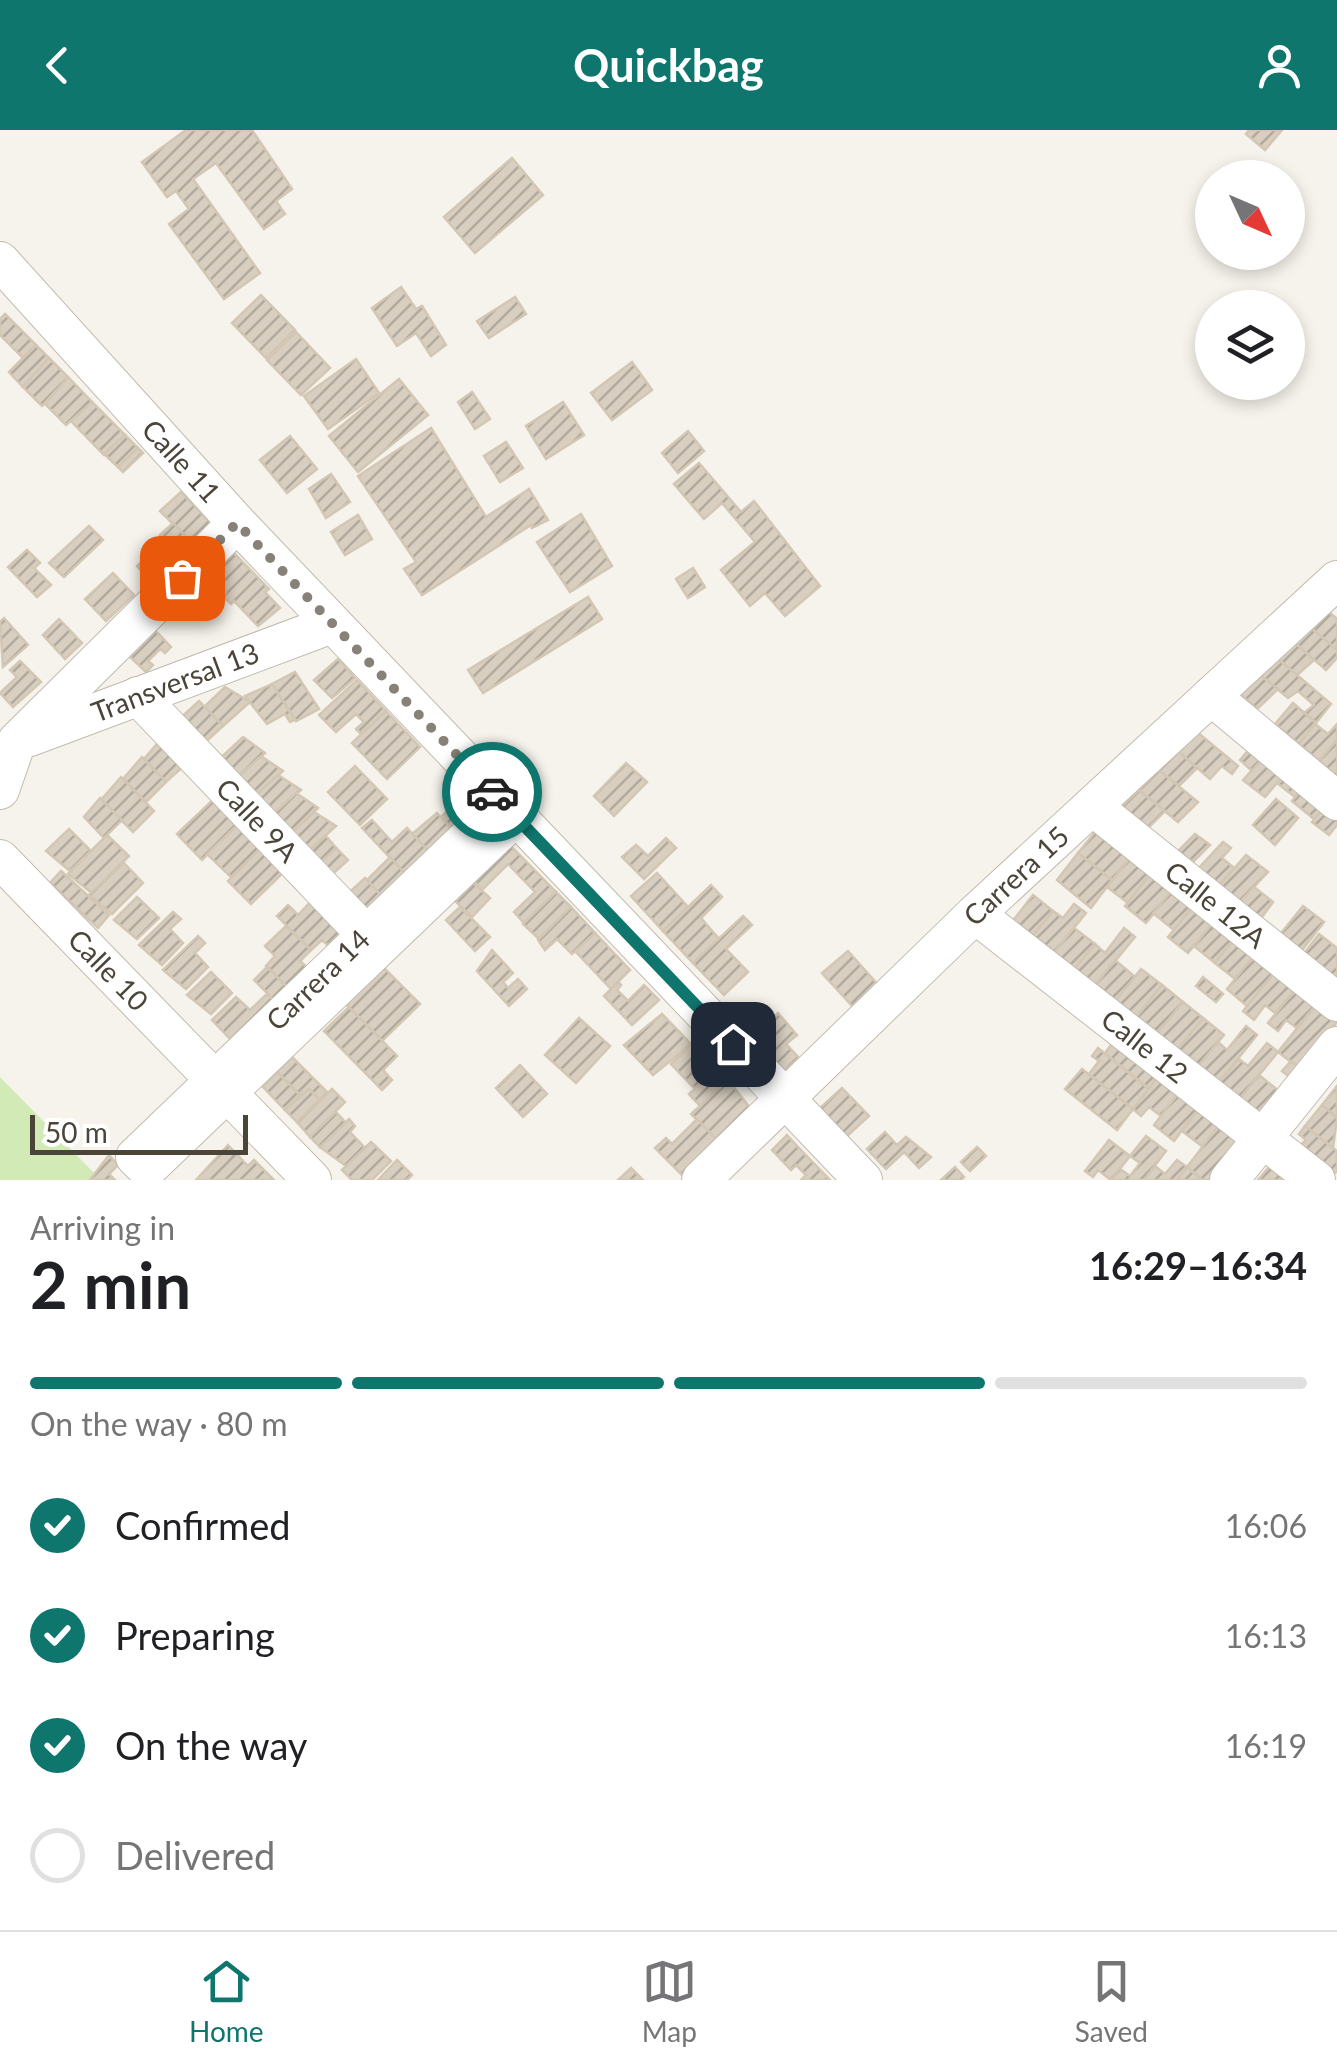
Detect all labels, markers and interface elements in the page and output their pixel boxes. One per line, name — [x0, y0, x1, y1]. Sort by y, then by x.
icon: back — [30, 38, 85, 93]
text: Quickbag — [573, 38, 764, 92]
icon: person — [1252, 38, 1307, 93]
north arrow — [1195, 160, 1305, 270]
map controls — [1195, 160, 1305, 400]
button: layers — [1195, 290, 1305, 400]
street label: Calle 11 — [136, 412, 228, 509]
pin — [140, 536, 225, 621]
icon: bag — [155, 551, 210, 606]
street label: Transversal 13 — [86, 635, 263, 729]
courier — [442, 742, 542, 842]
icon: car — [465, 765, 520, 820]
street label: Calle 9A — [210, 771, 306, 869]
street label: Carrera 15 — [956, 818, 1075, 932]
street label: Calle 12A — [1159, 853, 1273, 954]
street label: Calle 10 — [62, 922, 156, 1017]
street label: Carrera 14 — [258, 922, 376, 1037]
street label: Calle 12 — [1095, 1001, 1195, 1090]
pin — [691, 1002, 776, 1087]
icon: home — [706, 1017, 761, 1072]
scale bar — [30, 1110, 248, 1154]
text: 50 m — [45, 1115, 108, 1149]
text: Arriving in — [30, 1208, 175, 1247]
text: 16:29–16:34 — [1089, 1242, 1307, 1288]
text: 2 min — [30, 1245, 191, 1323]
text: On the way · 80 m — [30, 1404, 288, 1443]
icon: check — [30, 1498, 85, 1553]
text: Confirmed — [115, 1502, 291, 1548]
text: 16:06 — [1225, 1506, 1307, 1545]
icon: check — [30, 1608, 85, 1663]
text: Preparing — [115, 1612, 275, 1658]
text: 16:13 — [1225, 1616, 1307, 1655]
icon: check — [30, 1718, 85, 1773]
text: On the way — [115, 1722, 307, 1768]
text: 16:19 — [1225, 1726, 1307, 1765]
text: Delivered — [115, 1832, 275, 1878]
tab: Home — [189, 1954, 264, 2048]
tab: Map — [642, 1954, 697, 2048]
tab: Saved — [1075, 1954, 1148, 2048]

